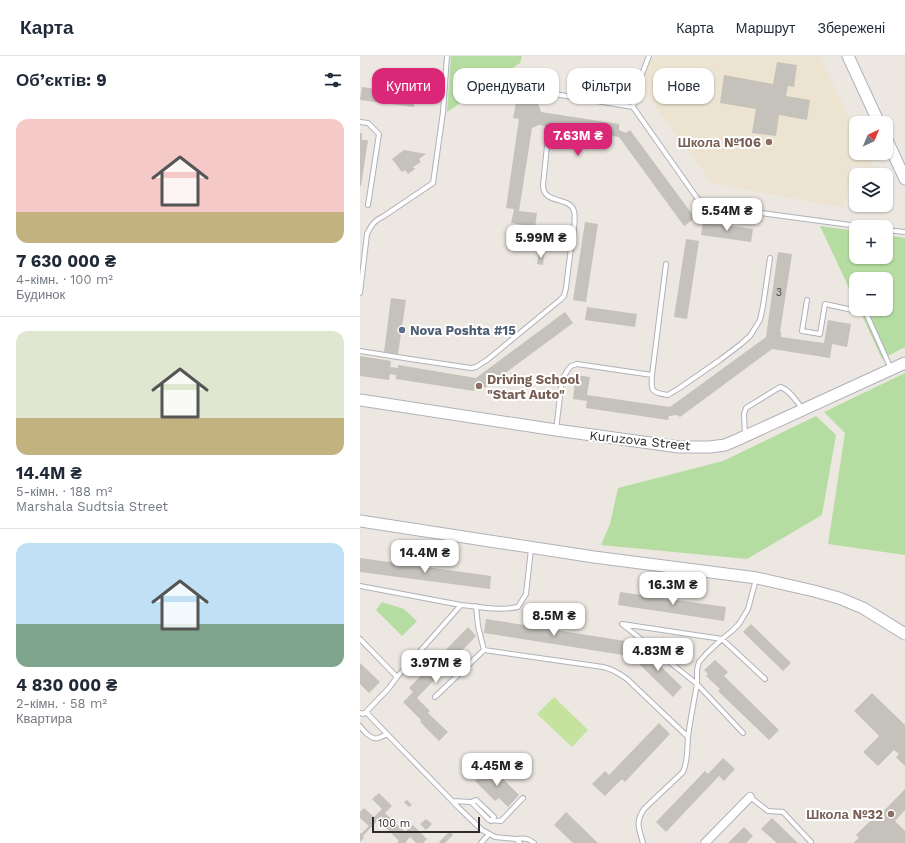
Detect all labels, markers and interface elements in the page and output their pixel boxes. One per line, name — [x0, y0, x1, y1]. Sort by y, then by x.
text: Карта — [20, 16, 74, 39]
text: Карта — [676, 20, 714, 36]
text: Маршрут — [736, 20, 795, 36]
text: Збережені — [817, 20, 885, 36]
chip: Купити — [372, 68, 445, 104]
chip: Орендувати — [453, 68, 559, 104]
chip: Фільтри — [567, 68, 645, 104]
chip: Нове — [653, 68, 714, 104]
icon: filters — [322, 69, 344, 91]
text: Об’єктів: 9 — [16, 70, 107, 90]
north arrow — [849, 116, 893, 160]
map controls — [849, 116, 893, 316]
pin: 7.63M ₴ — [541, 123, 615, 157]
text: 7.63M ₴ — [553, 128, 603, 143]
place label: Школа №106 — [678, 135, 761, 150]
marker: Школа №106 — [764, 137, 774, 147]
icon: home — [144, 145, 216, 217]
button: layers — [849, 168, 893, 212]
pin: 5.54M ₴ — [690, 198, 764, 232]
text: 5.54M ₴ — [701, 203, 753, 218]
button: + — [849, 220, 893, 264]
pin: 5.99M ₴ — [504, 225, 578, 259]
text: 5.99M ₴ — [515, 230, 567, 245]
text: 7 630 000 ₴ — [16, 251, 116, 271]
text: 4-кімн. · 100 m² — [16, 272, 113, 287]
button: − — [849, 272, 893, 316]
house number: 3 — [776, 286, 782, 299]
text: Будинок — [16, 287, 65, 302]
place label: Nova Poshta #15 — [410, 323, 516, 338]
marker: Nova Poshta #15 — [397, 325, 407, 335]
icon: home — [144, 357, 216, 429]
place label: Driving School "Start Auto" — [487, 372, 580, 402]
marker: Driving School "Start Auto" — [474, 381, 484, 391]
street label: Kuruzova Street — [589, 428, 692, 453]
text: 14.4M ₴ — [16, 463, 82, 483]
text: 5-кімн. · 188 m² — [16, 484, 113, 499]
text: Marshala Sudtsia Street — [16, 499, 168, 514]
pin: 14.4M ₴ — [388, 540, 462, 574]
text: 14.4M ₴ — [400, 545, 450, 560]
icon: home — [144, 569, 216, 641]
pin: 16.3M ₴ — [636, 572, 710, 606]
text: 16.3M ₴ — [648, 577, 698, 592]
pin: 8.5M ₴ — [521, 603, 587, 637]
text: 8.5M ₴ — [532, 608, 576, 623]
pin: 4.83M ₴ — [621, 638, 695, 672]
text: 4.83M ₴ — [632, 643, 684, 658]
pin: 3.97M ₴ — [399, 650, 473, 684]
text: 3.97M ₴ — [410, 655, 462, 670]
text: 4 830 000 ₴ — [16, 675, 117, 695]
text: 2-кімн. · 58 m² — [16, 696, 107, 711]
text: Квартира — [16, 711, 72, 726]
pin: 4.45M ₴ — [460, 753, 534, 787]
text: 4.45M ₴ — [471, 758, 523, 773]
place label: Школа №32 — [806, 807, 883, 822]
marker: Школа №32 — [886, 809, 896, 819]
scale bar — [372, 815, 480, 834]
text: 100 m — [378, 817, 410, 830]

